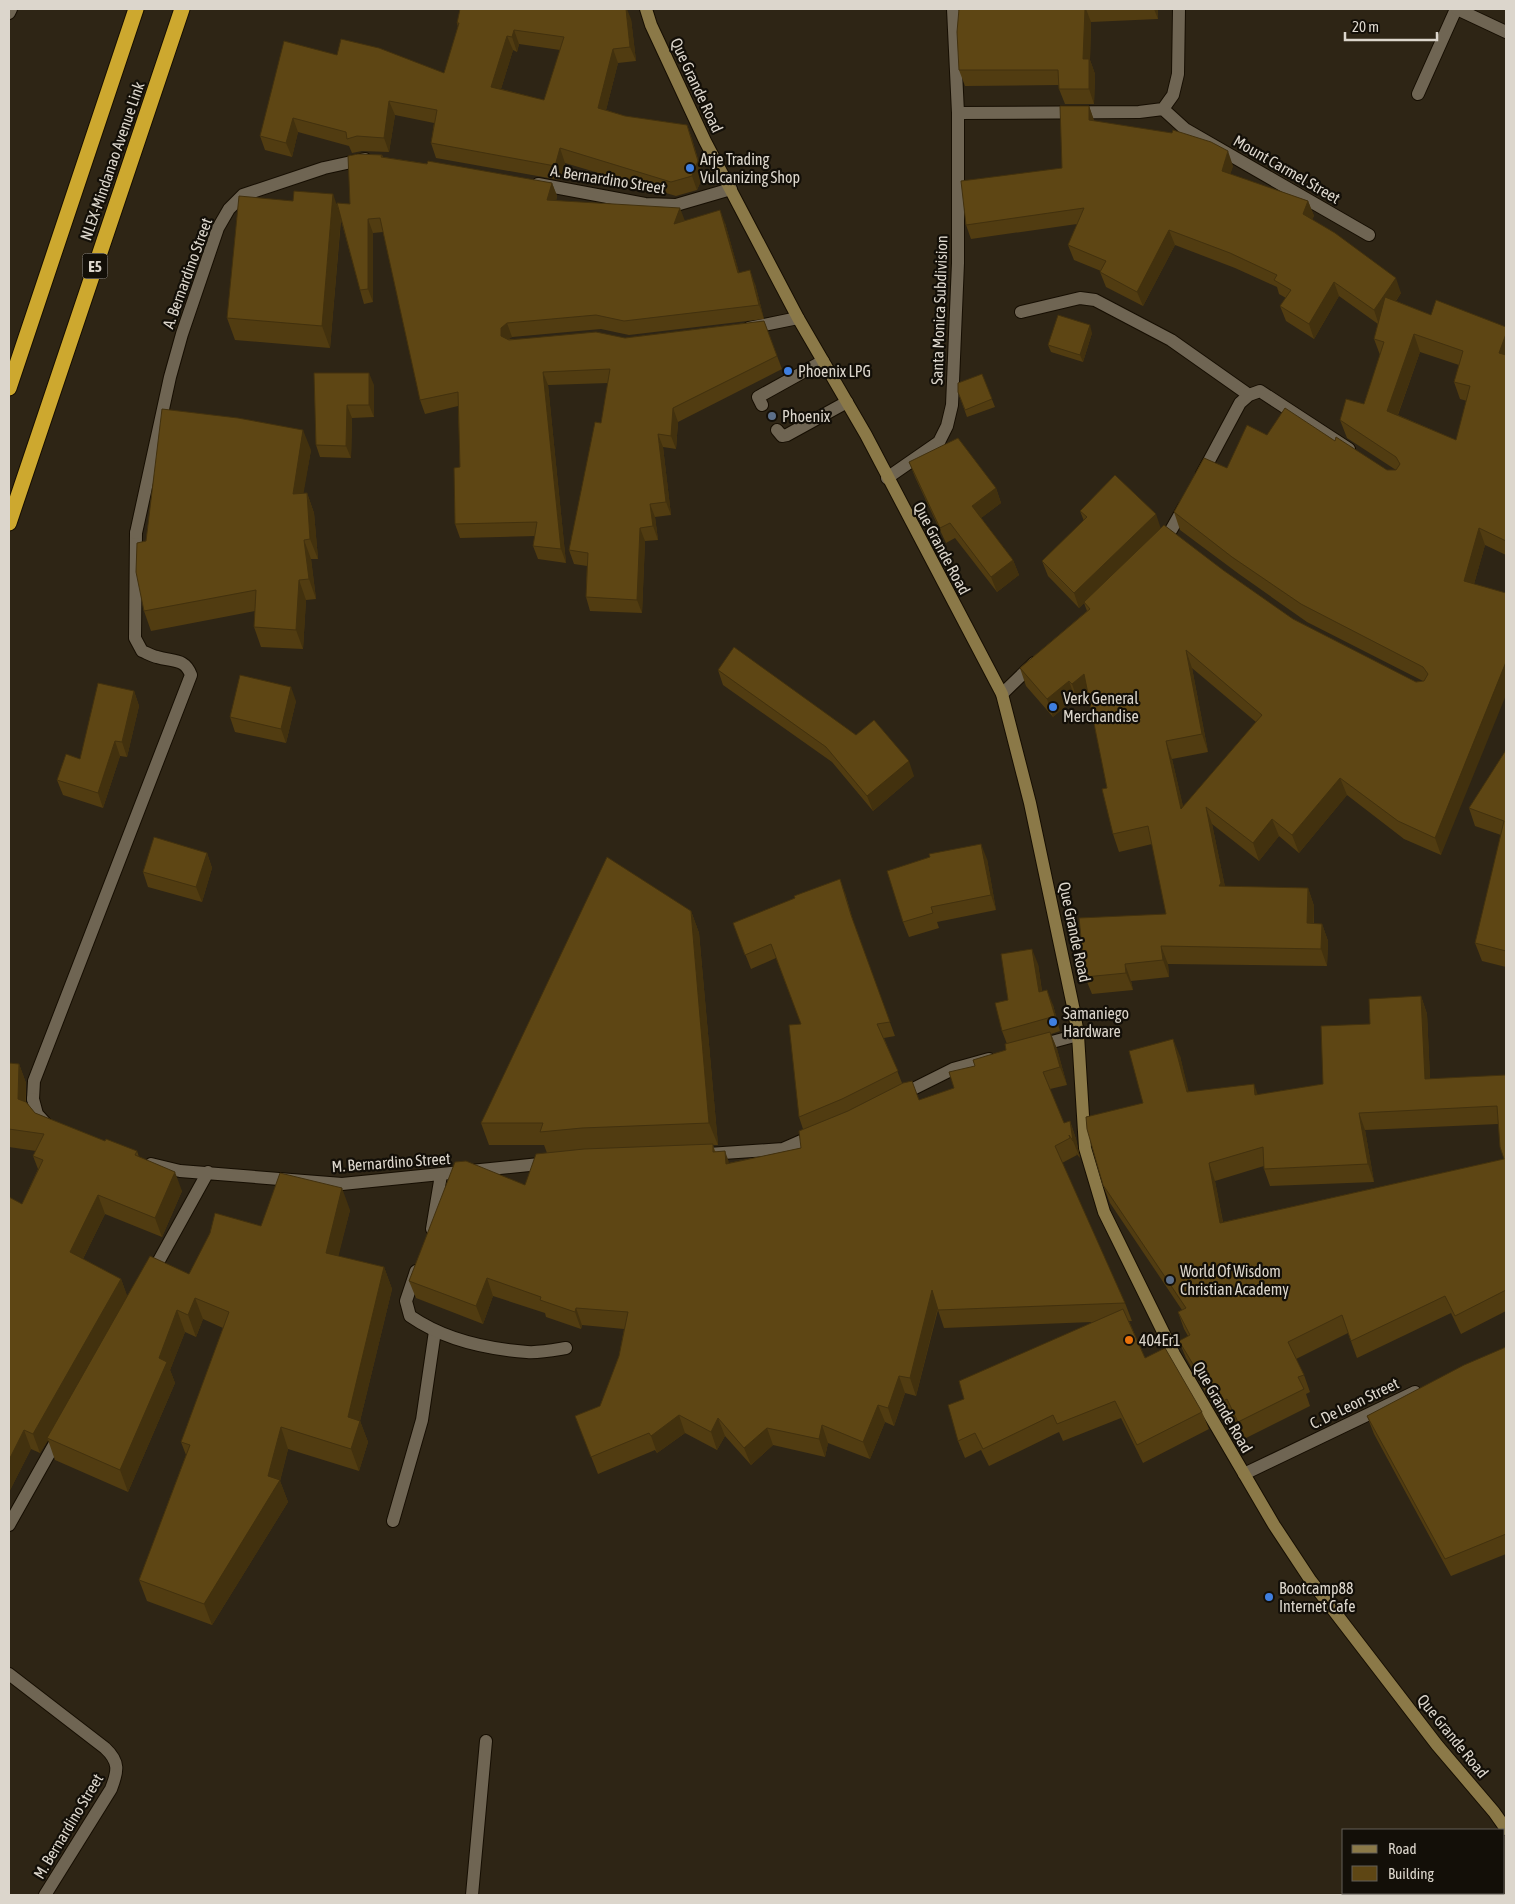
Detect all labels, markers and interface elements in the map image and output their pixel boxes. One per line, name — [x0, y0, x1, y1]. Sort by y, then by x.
scale bar — [1345, 10, 1438, 42]
text: 20 m — [1352, 18, 1379, 35]
street label: Que Grande Road — [667, 35, 727, 135]
street label: NLEX-Mindanao Avenue Link — [76, 79, 148, 243]
street label: Mount Carmel Street — [1230, 131, 1344, 207]
place label: Arje Trading Vulcanizing Shop — [700, 150, 800, 187]
street label: A. Bernardino Street — [549, 161, 667, 197]
marker: Arje Trading Vulcanizing Shop — [684, 162, 696, 174]
street label: A. Bernardino Street — [159, 215, 215, 331]
street label: Santa Monica Subdivision — [927, 235, 951, 385]
road number: E5 — [82, 254, 108, 278]
place label: Phoenix LPG — [798, 362, 871, 380]
marker: Phoenix LPG — [782, 365, 794, 377]
place label: Phoenix — [782, 407, 831, 425]
marker: Phoenix — [766, 410, 778, 422]
street label: Que Grande Road — [910, 499, 974, 597]
place label: Verk General Merchandise — [1063, 689, 1139, 725]
marker: Verk General Merchandise — [1047, 701, 1059, 713]
street label: Que Grande Road — [1056, 880, 1094, 984]
place label: Samaniego Hardware — [1063, 1004, 1129, 1040]
marker: Samaniego Hardware — [1047, 1016, 1059, 1028]
street label: M. Bernardino Street — [331, 1149, 451, 1175]
place label: World Of Wisdom Christian Academy — [1180, 1262, 1289, 1299]
marker: World Of Wisdom Christian Academy — [1164, 1274, 1176, 1286]
place label: 404Er1 — [1139, 1331, 1181, 1349]
marker: 404Er1 — [1123, 1334, 1135, 1346]
street label: Que Grande Road — [1190, 1358, 1256, 1456]
street label: C. De Leon Street — [1307, 1374, 1402, 1432]
place label: Bootcamp88 Internet Cafe — [1279, 1579, 1355, 1615]
marker: Bootcamp88 Internet Cafe — [1263, 1591, 1275, 1603]
street label: Que Grande Road — [1414, 1691, 1492, 1781]
street label: M. Bernardino Street — [30, 1770, 107, 1882]
legend — [1342, 1829, 1505, 1894]
text: Road — [1388, 1840, 1417, 1857]
text: Building — [1388, 1865, 1434, 1882]

